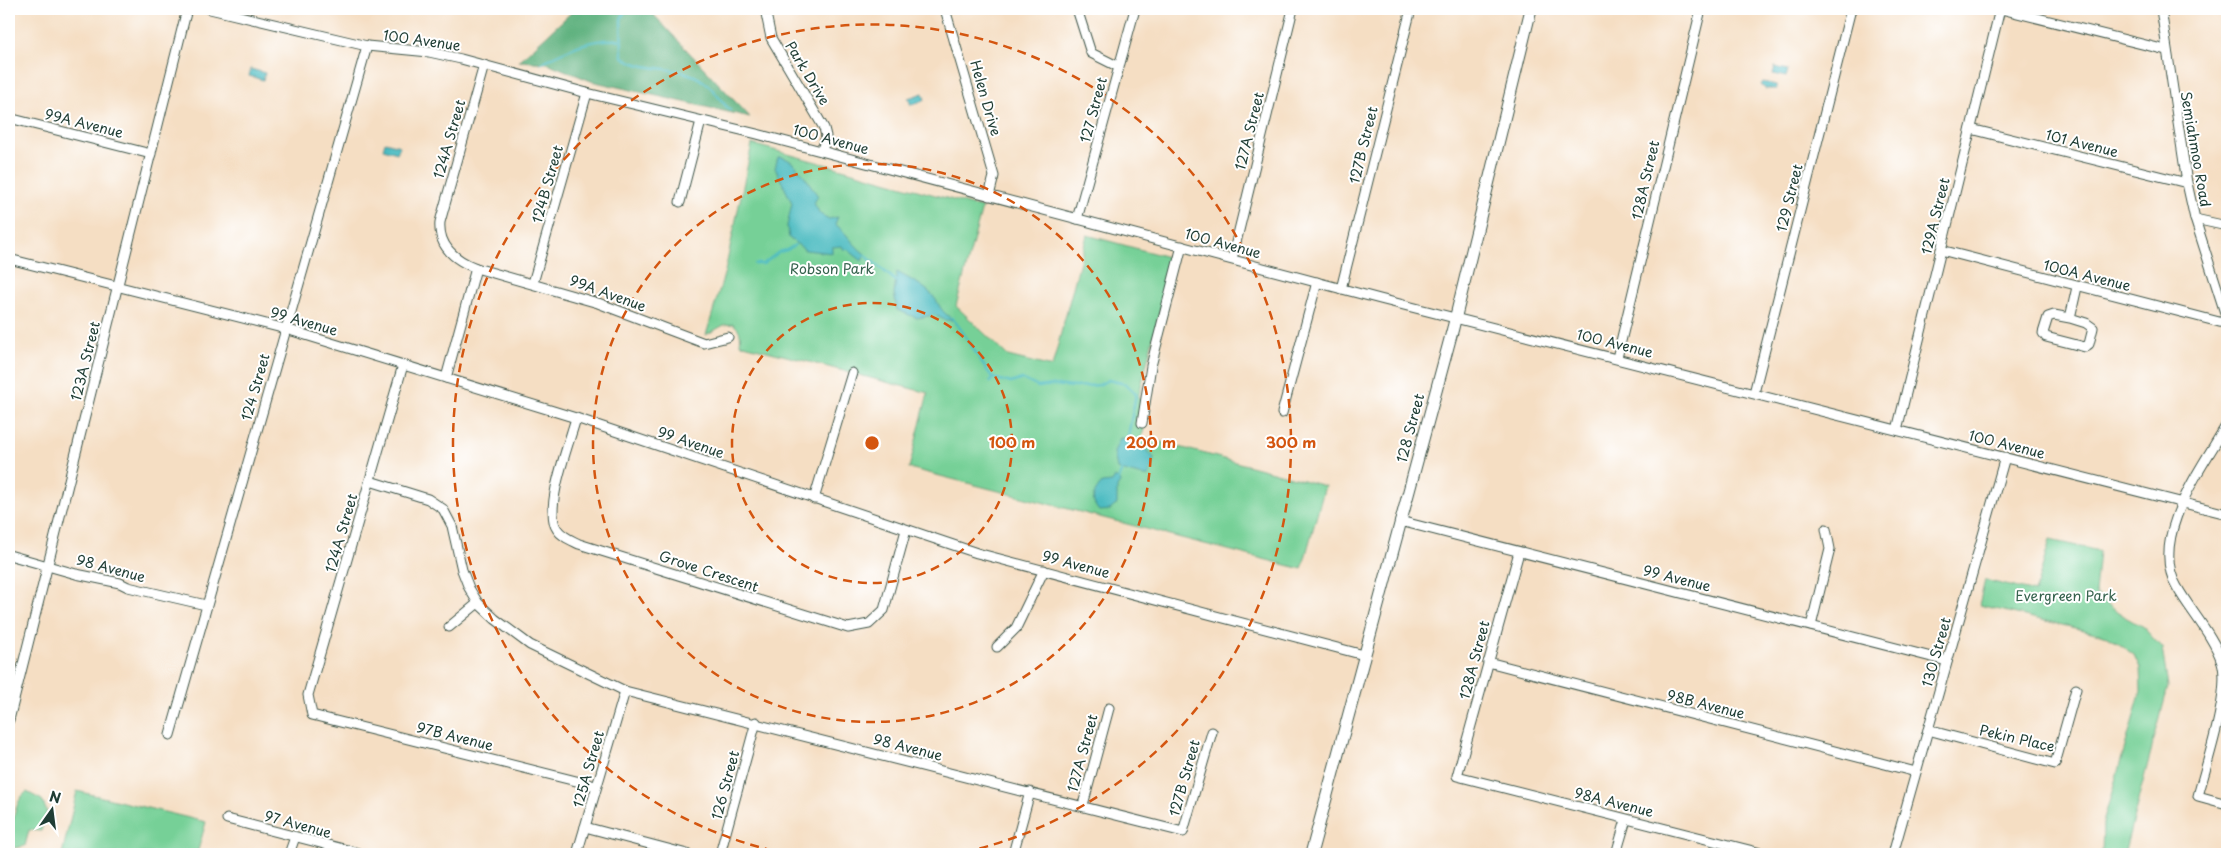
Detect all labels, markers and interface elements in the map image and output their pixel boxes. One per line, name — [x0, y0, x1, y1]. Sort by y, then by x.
street label: 100 Avenue — [382, 24, 462, 56]
street label: Park Drive — [781, 37, 835, 109]
street label: Helen Drive — [965, 58, 1007, 138]
street label: 127 Street — [1074, 75, 1112, 145]
street label: 127A Street — [1229, 89, 1269, 172]
street label: Semiahmoo Road — [2175, 89, 2217, 209]
street label: 124A Street — [428, 97, 470, 181]
street label: 99A Avenue — [43, 103, 126, 143]
street label: 127B Street — [1343, 104, 1383, 186]
street label: 100 Avenue — [791, 119, 872, 159]
street label: 101 Avenue — [2043, 124, 2121, 162]
street label: 128A Street — [1626, 138, 1664, 222]
street label: 124B Street — [526, 142, 568, 226]
street label: 129 Street — [1770, 162, 1808, 234]
street label: 129A Street — [1915, 175, 1955, 257]
street label: 100 Avenue — [1183, 223, 1264, 263]
street label: 100A Avenue — [2041, 254, 2133, 296]
park label: Robson Park — [790, 258, 875, 279]
street label: 99A Avenue — [567, 269, 650, 317]
street label: 99 Avenue — [268, 301, 341, 341]
street label: 123A Street — [65, 318, 105, 403]
street label: 100 Avenue — [1575, 323, 1656, 363]
street label: 124 Street — [235, 351, 275, 423]
street label: 128 Street — [1391, 391, 1429, 465]
street label: 99 Avenue — [655, 421, 727, 463]
street label: 100 Avenue — [1967, 424, 2048, 464]
text: 100 m — [989, 430, 1035, 453]
text: 200 m — [1126, 430, 1176, 453]
text: 300 m — [1266, 430, 1316, 453]
centre of rings — [863, 434, 881, 452]
street label: 124A Street — [320, 491, 362, 575]
street label: Grove Crescent — [657, 545, 762, 597]
street label: 99 Avenue — [1040, 545, 1113, 583]
street label: 98 Avenue — [74, 549, 148, 587]
street label: 99 Avenue — [1641, 559, 1713, 597]
park label: Evergreen Park — [2015, 585, 2117, 606]
street label: 130 Street — [1916, 614, 1956, 689]
street label: 128A Street — [1453, 618, 1495, 702]
street label: 98B Avenue — [1665, 684, 1747, 724]
street label: 127A Street — [1062, 711, 1103, 794]
street label: 97B Avenue — [415, 716, 496, 756]
street label: Pekin Place — [1977, 719, 2057, 757]
street label: 125A Street — [567, 728, 609, 810]
street label: 98 Avenue — [871, 728, 945, 766]
street label: 127B Street — [1163, 737, 1205, 819]
street label: 126 Street — [706, 748, 744, 822]
street label: 98A Avenue — [1572, 782, 1656, 822]
text: N — [47, 785, 63, 808]
north arrow — [28, 786, 78, 836]
street label: 97 Avenue — [262, 805, 334, 843]

